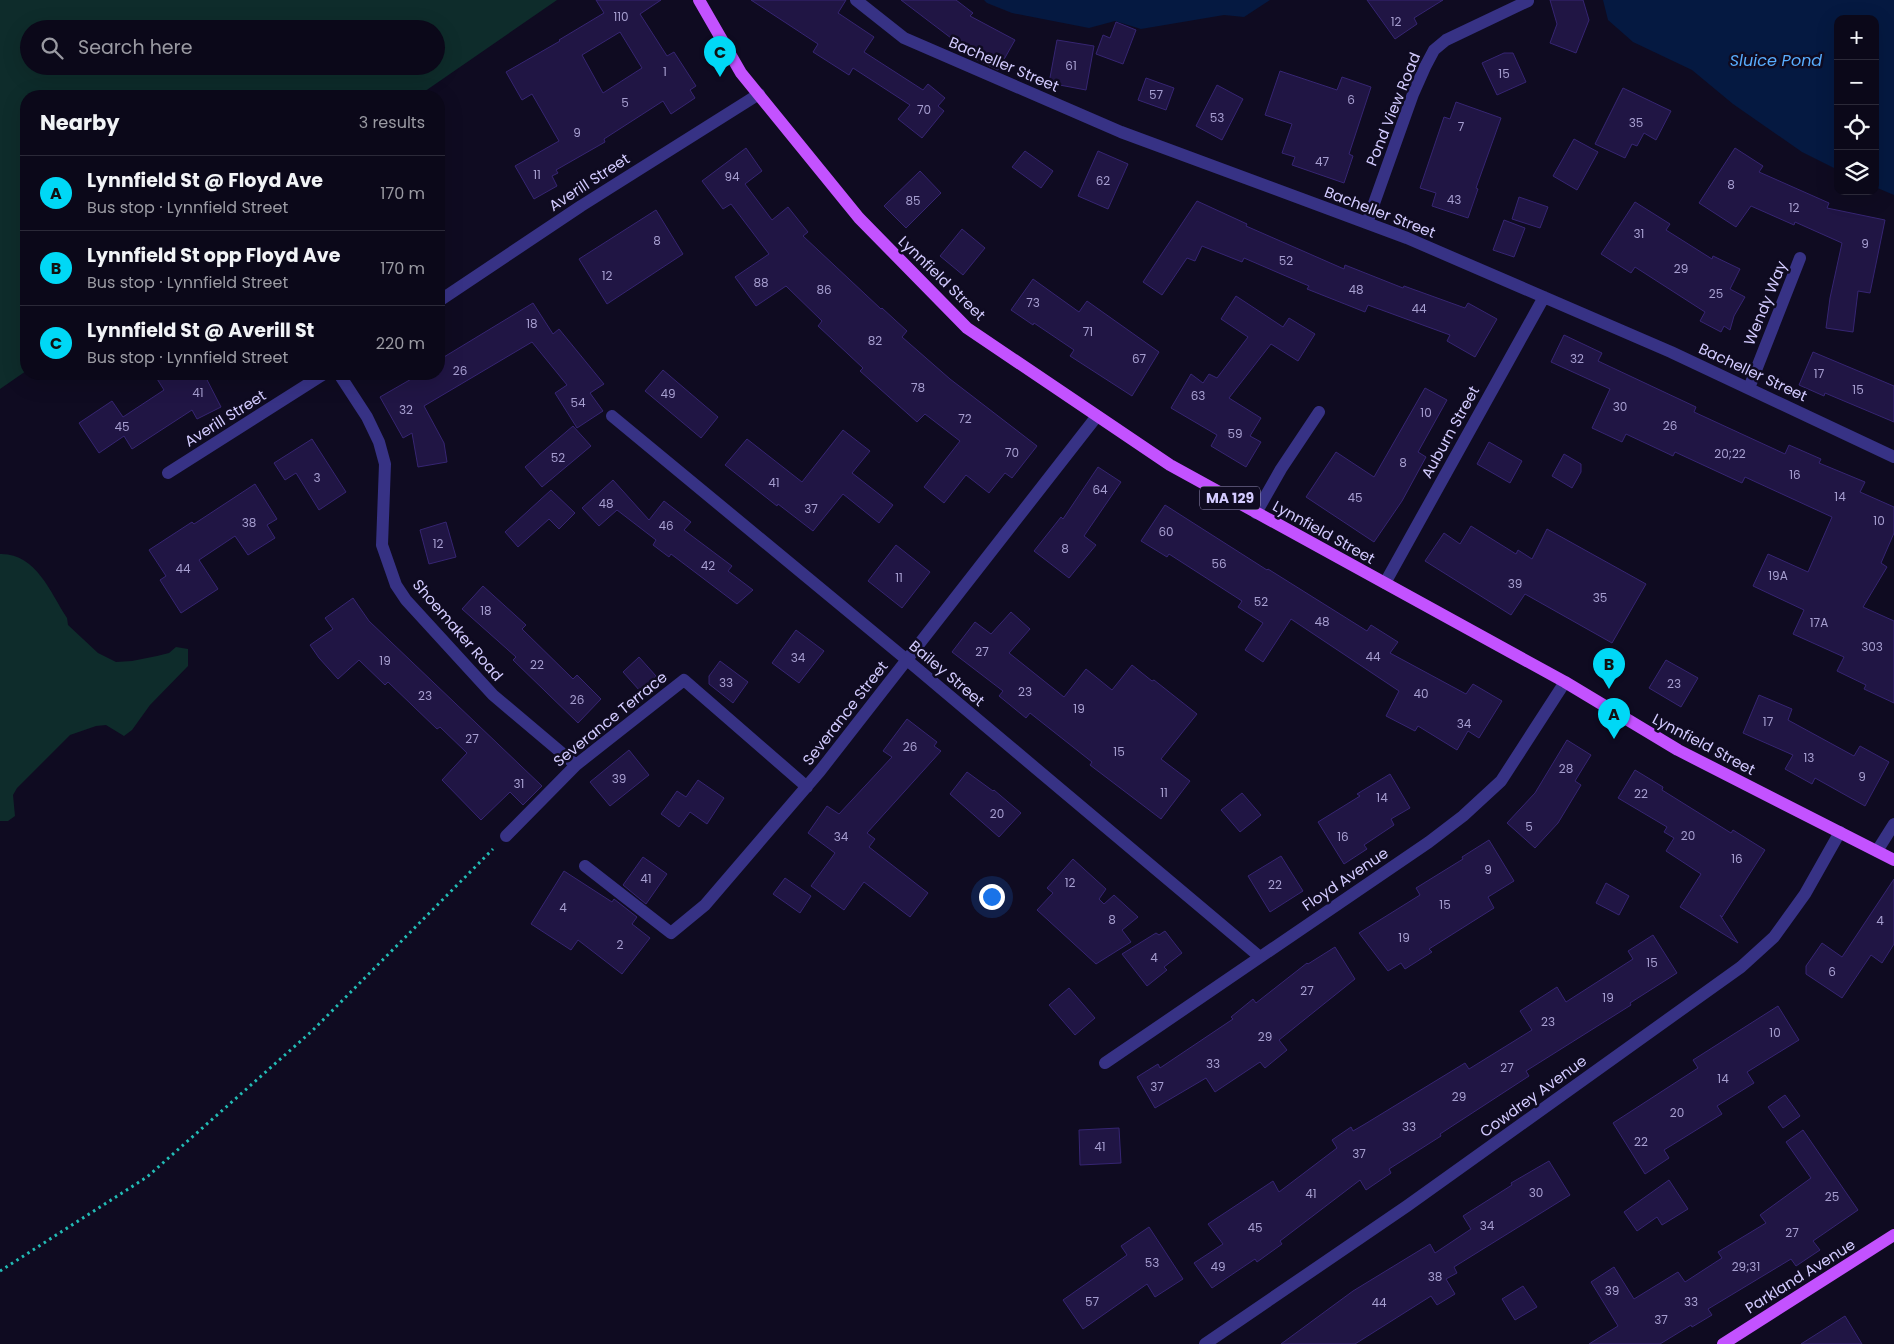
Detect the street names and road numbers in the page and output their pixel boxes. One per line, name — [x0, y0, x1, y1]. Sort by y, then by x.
street label: Bacheller Street — [946, 31, 1062, 97]
street label: Pond View Road — [1361, 49, 1425, 169]
street label: Averill Street — [545, 148, 633, 216]
street label: Bacheller Street — [1321, 181, 1439, 243]
street label: Lynnfield Street — [894, 231, 990, 325]
street label: Wendy Way — [1739, 257, 1792, 348]
street label: Bacheller Street — [1695, 338, 1811, 406]
street label: Auburn Street — [1416, 382, 1484, 482]
street label: Averill Street — [180, 385, 270, 451]
road number: MA 129 — [1200, 486, 1260, 509]
street label: Lynnfield Street — [1269, 495, 1379, 569]
street label: Shoemaker Road — [408, 575, 508, 685]
street label: Bailey Street — [905, 635, 989, 711]
street label: Severance Street — [797, 656, 893, 770]
street label: Severance Terrace — [549, 667, 671, 771]
street label: Lynnfield Street — [1649, 708, 1759, 780]
street label: Floyd Avenue — [1298, 842, 1392, 916]
street label: Cowdrey Avenue — [1475, 1050, 1591, 1142]
street label: Parkland Avenue — [1741, 1234, 1859, 1318]

